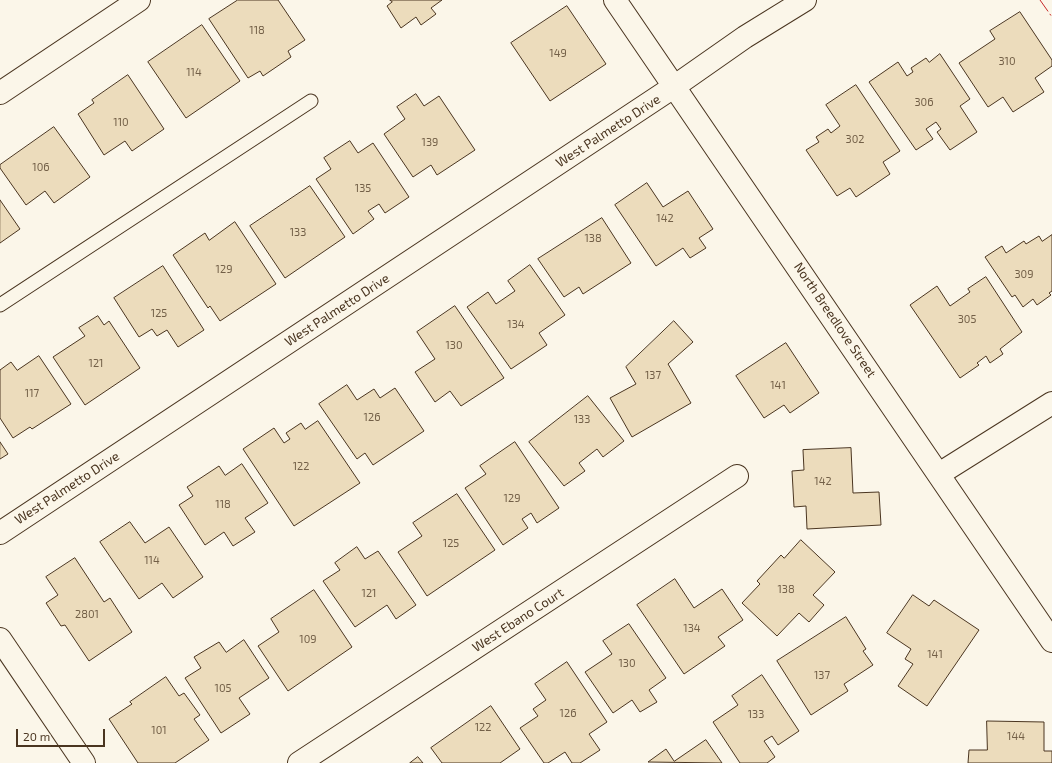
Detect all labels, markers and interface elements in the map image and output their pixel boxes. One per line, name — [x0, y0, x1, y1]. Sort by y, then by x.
house number: 118 — [249, 23, 265, 37]
house number: 149 — [549, 46, 567, 60]
house number: 310 — [998, 54, 1016, 68]
house number: 114 — [186, 65, 202, 79]
street label: West Palmetto Drive — [553, 91, 663, 171]
house number: 306 — [914, 95, 934, 109]
house number: 110 — [113, 115, 129, 129]
house number: 302 — [846, 132, 864, 146]
house number: 139 — [422, 135, 438, 149]
house number: 106 — [32, 160, 50, 174]
house number: 135 — [355, 181, 371, 195]
house number: 142 — [656, 211, 674, 225]
house number: 133 — [290, 225, 306, 239]
house number: 138 — [584, 231, 602, 245]
street label: North Breedlove Street — [791, 259, 879, 381]
house number: 129 — [216, 262, 232, 276]
house number: 309 — [1014, 267, 1034, 281]
street label: West Palmetto Drive — [282, 270, 392, 350]
house number: 125 — [151, 306, 167, 320]
house number: 305 — [958, 312, 976, 326]
house number: 134 — [507, 317, 525, 331]
house number: 130 — [445, 338, 463, 352]
house number: 121 — [89, 356, 103, 370]
house number: 137 — [645, 368, 661, 382]
house number: 141 — [770, 378, 786, 392]
house number: 117 — [25, 386, 39, 400]
house number: 126 — [364, 410, 380, 424]
house number: 133 — [574, 412, 590, 426]
street label: West Palmetto Drive — [12, 448, 122, 528]
house number: 122 — [293, 459, 309, 473]
house number: 142 — [814, 474, 832, 488]
house number: 129 — [504, 491, 520, 505]
house number: 118 — [215, 497, 231, 511]
house number: 125 — [443, 536, 459, 550]
house number: 114 — [144, 553, 160, 567]
house number: 138 — [777, 582, 795, 596]
street label: West Ebano Court — [469, 585, 567, 655]
house number: 121 — [362, 586, 376, 600]
house number: 2801 — [75, 607, 99, 621]
house number: 134 — [683, 621, 701, 635]
house number: 109 — [299, 632, 317, 646]
house number: 141 — [927, 647, 943, 661]
house number: 130 — [618, 656, 636, 670]
house number: 137 — [814, 668, 830, 682]
house number: 105 — [215, 681, 231, 695]
house number: 126 — [560, 706, 576, 720]
house number: 133 — [748, 707, 764, 721]
house number: 122 — [475, 720, 491, 734]
scale bar — [18, 721, 107, 747]
house number: 101 — [151, 723, 167, 737]
text: 20 m — [23, 729, 50, 743]
house number: 144 — [1007, 729, 1025, 743]

